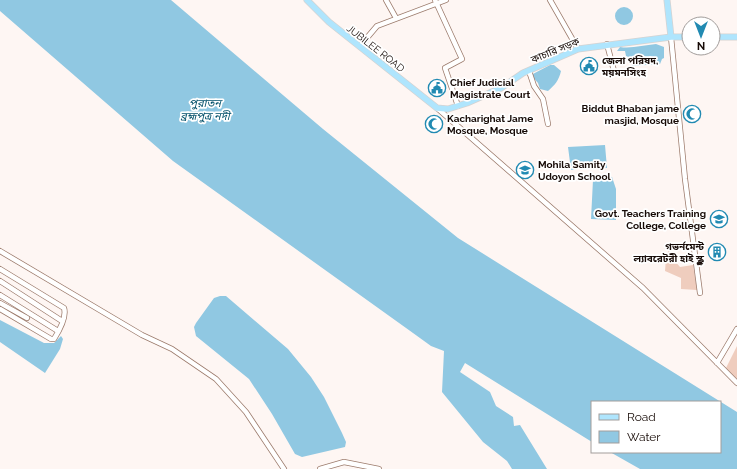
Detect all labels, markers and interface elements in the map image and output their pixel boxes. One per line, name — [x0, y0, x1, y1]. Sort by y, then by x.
north arrow — [681, 16, 721, 56]
street label: JUBILEE ROAD — [345, 23, 407, 74]
street label: কাচারি সড়ক — [528, 35, 582, 66]
text: N — [697, 39, 705, 52]
place label: জেলা পরিষদ, ময়মনসিংহ — [601, 55, 658, 78]
public building icon: জেলা পরিষদ, ময়মনসিংহ — [579, 56, 599, 76]
place label: Chief Judicial Magistrate Court — [450, 77, 531, 100]
public building icon: Chief Judicial Magistrate Court — [427, 78, 447, 98]
water label: পুরাতন ব্রহ্মপুত্র নদী — [180, 97, 232, 123]
place label: Biddut Bhaban jame masjid, Mosque — [582, 103, 679, 126]
mosque icon: Biddut Bhaban jame masjid, Mosque — [682, 104, 702, 124]
place label: Kacharighat Jame Mosque, Mosque — [447, 113, 533, 136]
mosque icon: Kacharighat Jame Mosque, Mosque — [424, 114, 444, 134]
place label: Mohila Samity Udoyon School — [538, 159, 611, 182]
school or university icon: Mohila Samity Udoyon School — [515, 160, 535, 180]
place label: Govt. Teachers Training College, College — [595, 208, 706, 231]
school or university icon: Govt. Teachers Training College, College — [709, 209, 729, 229]
place label: গভর্নমেন্ট ল্যাবরেটরী হাই স্কুল — [633, 241, 705, 266]
building icon: গভর্নমেন্ট ল্যাবরেটরী হাই স্কুল — [707, 242, 727, 262]
legend — [591, 401, 721, 453]
text: Road — [627, 410, 656, 424]
text: Water — [627, 430, 661, 444]

